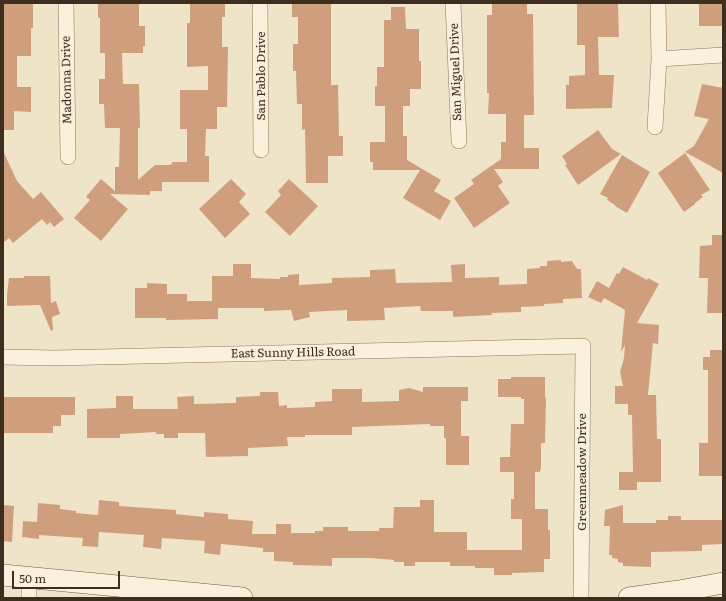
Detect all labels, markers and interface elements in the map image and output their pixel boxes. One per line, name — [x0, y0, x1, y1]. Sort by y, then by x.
street label: San Miguel Drive — [447, 23, 465, 121]
street label: San Pablo Drive — [254, 31, 268, 121]
street label: Madonna Drive — [59, 36, 75, 124]
street label: East Sunny Hills Road — [231, 345, 355, 361]
street label: Greenmeadow Drive — [575, 413, 589, 531]
scale bar — [14, 563, 122, 589]
text: 50 m — [19, 569, 46, 587]

